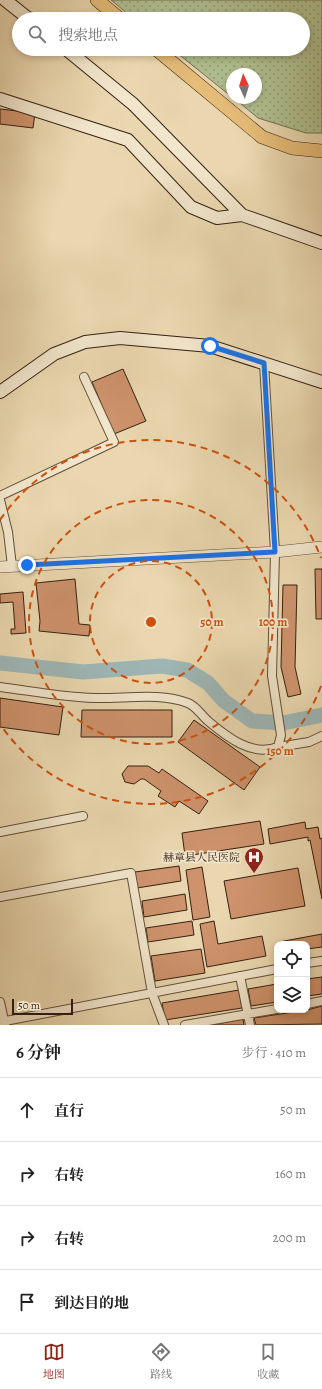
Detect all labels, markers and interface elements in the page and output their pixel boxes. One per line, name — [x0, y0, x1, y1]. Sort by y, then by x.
search box — [12, 12, 310, 56]
icon: search — [26, 23, 48, 45]
text: 搜索地点 — [58, 25, 118, 45]
north arrow — [226, 68, 262, 104]
route start — [201, 337, 219, 355]
route end — [18, 556, 36, 574]
text: 50 m — [200, 614, 224, 630]
text: 100 m — [259, 614, 287, 630]
centre of rings — [144, 615, 158, 629]
text: 150 m — [266, 743, 294, 759]
hospital icon: 赫章县人民医院 — [243, 846, 265, 874]
place label: 赫章县人民医院 — [163, 850, 240, 865]
map controls — [274, 941, 310, 1013]
button: locate — [274, 941, 310, 977]
button: layers — [274, 977, 310, 1013]
scale bar — [12, 997, 73, 1016]
text: 50 m — [18, 998, 40, 1013]
text: 6 分钟 — [16, 1041, 61, 1064]
text: 步行 · 410 m — [242, 1044, 306, 1061]
icon: ahead — [16, 1099, 38, 1121]
text: 直行 — [54, 1101, 84, 1121]
text: 50 m — [280, 1101, 306, 1118]
icon: right — [16, 1163, 38, 1185]
text: 右转 — [54, 1165, 84, 1185]
text: 160 m — [275, 1165, 306, 1182]
icon: right — [16, 1227, 38, 1249]
text: 右转 — [54, 1229, 84, 1249]
text: 200 m — [273, 1229, 306, 1246]
icon: arrive — [16, 1291, 38, 1313]
text: 到达目的地 — [54, 1293, 129, 1313]
tab: 地图 — [43, 1341, 65, 1382]
tab: 路线 — [150, 1341, 172, 1382]
tab: 收藏 — [257, 1341, 279, 1382]

